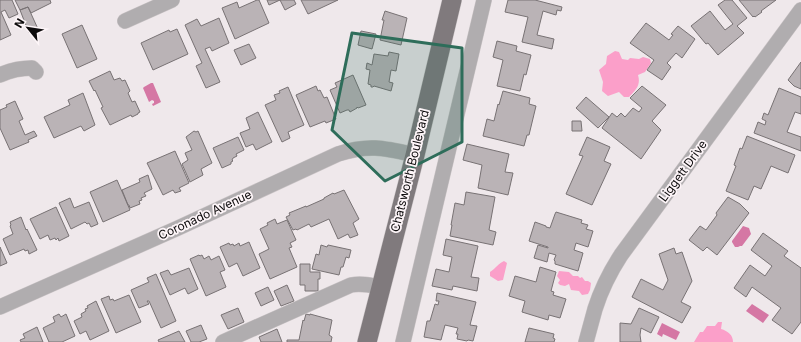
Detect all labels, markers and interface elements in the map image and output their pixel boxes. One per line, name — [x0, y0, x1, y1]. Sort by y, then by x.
north arrow — [8, 8, 48, 48]
text: N — [11, 16, 27, 30]
street label: Chatsworth Boulevard — [387, 108, 432, 234]
street label: Liggett Drive — [655, 137, 710, 204]
street label: Coronado Avenue — [156, 186, 254, 243]

